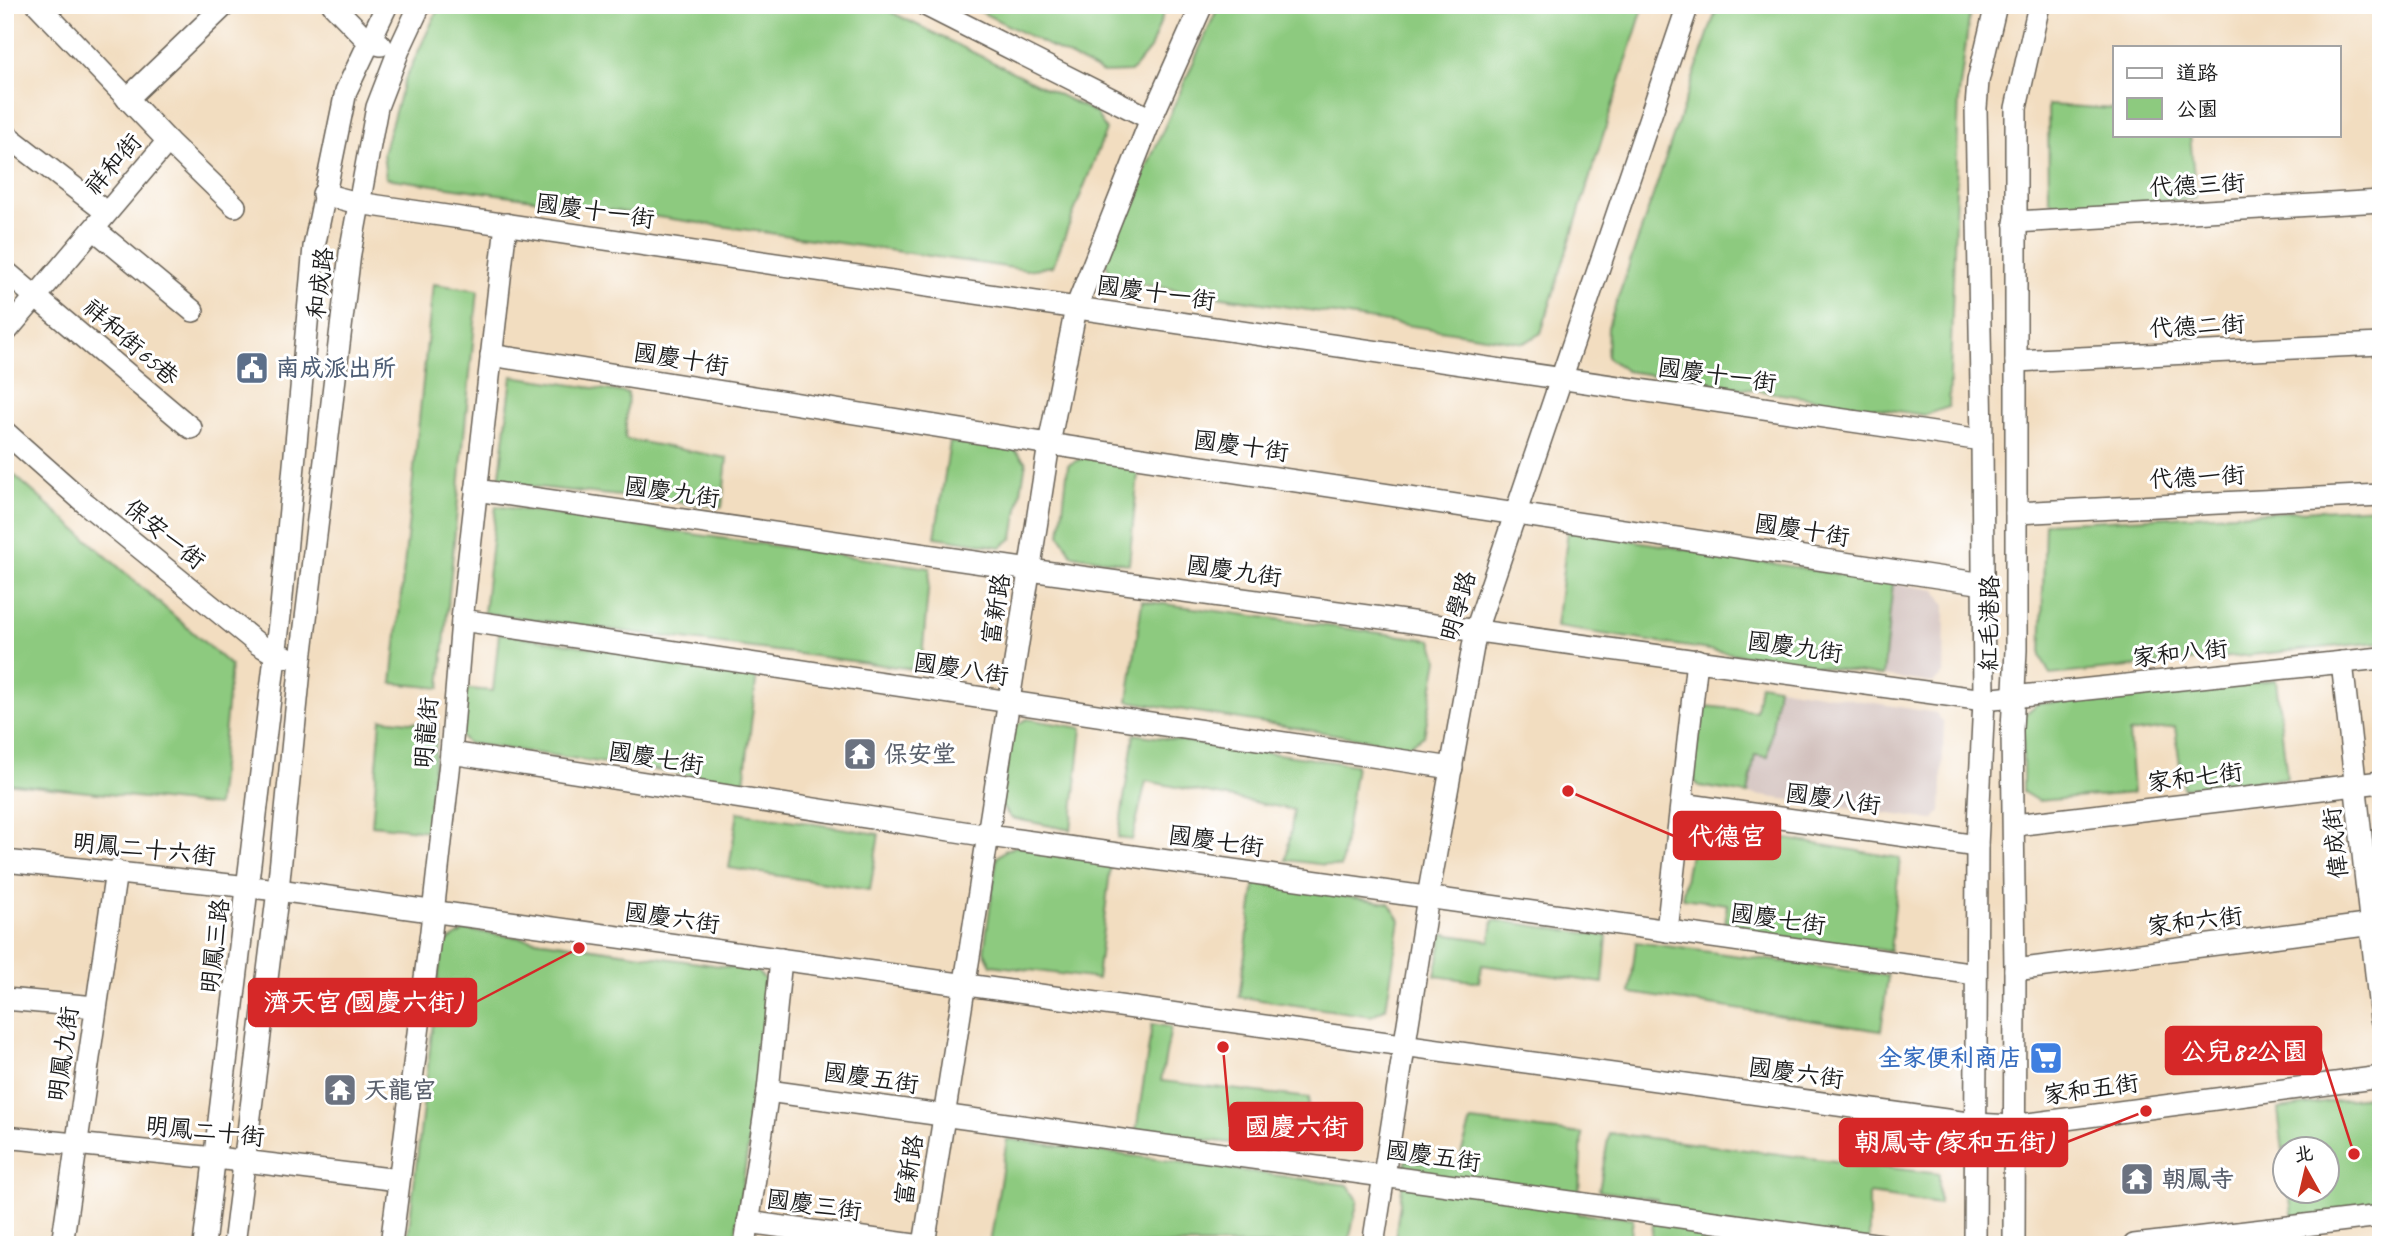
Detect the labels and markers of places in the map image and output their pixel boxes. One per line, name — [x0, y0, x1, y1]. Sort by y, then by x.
public building icon: 南成派出所 — [233, 349, 271, 387]
place label: 南成派出所 — [276, 353, 396, 383]
temple icon: 保安堂 — [841, 735, 879, 773]
place label: 保安堂 — [884, 739, 956, 769]
callout: 代德宮 — [1674, 812, 1780, 859]
callout: 濟天宮(國慶六街) — [249, 979, 476, 1026]
callout: 公兒82公園 — [2166, 1027, 2321, 1074]
supermarket icon: 全家便利商店 — [2027, 1039, 2065, 1077]
place label: 全家便利商店 — [1878, 1043, 2022, 1073]
temple icon: 天龍宮 — [321, 1071, 359, 1109]
place label: 天龍宮 — [364, 1075, 436, 1105]
callout: 國慶六街 — [1230, 1103, 1362, 1150]
callout: 朝鳳寺(家和五街) — [1840, 1119, 2067, 1166]
temple icon: 朝鳳寺 — [2118, 1160, 2156, 1198]
place label: 朝鳳寺 — [2162, 1164, 2234, 1194]

